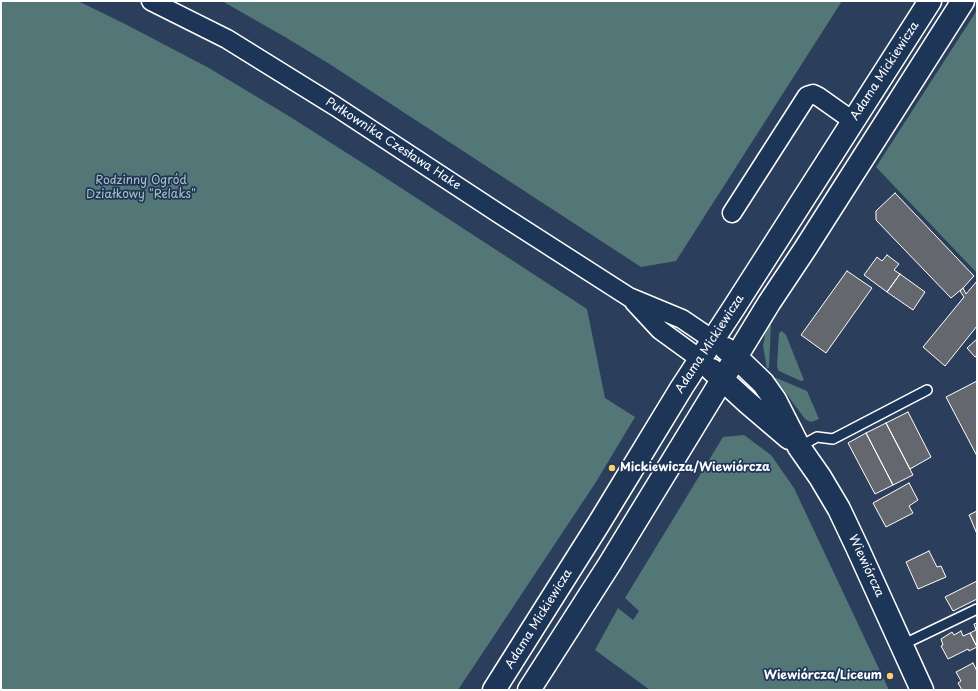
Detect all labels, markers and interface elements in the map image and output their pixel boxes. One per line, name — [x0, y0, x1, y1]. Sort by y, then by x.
street label: Adama Mickiewicza — [848, 19, 922, 123]
street label: Pułkownika Czesława Hake — [323, 95, 463, 193]
park label: Rodzinny Ogród Działkowy "Relaks" — [86, 174, 196, 202]
street label: Adama Mickiewicza — [673, 292, 747, 396]
place label: Mickiewicza/Wiewiórcza — [620, 461, 770, 475]
marker: Mickiewicza/Wiewiórcza — [607, 463, 617, 473]
street label: Wiewiórcza — [845, 533, 887, 599]
street label: Adama Mickiewicza — [502, 567, 576, 671]
place label: Wiewiórcza/Liceum — [764, 669, 882, 683]
marker: Wiewiórcza/Liceum — [885, 671, 895, 681]

